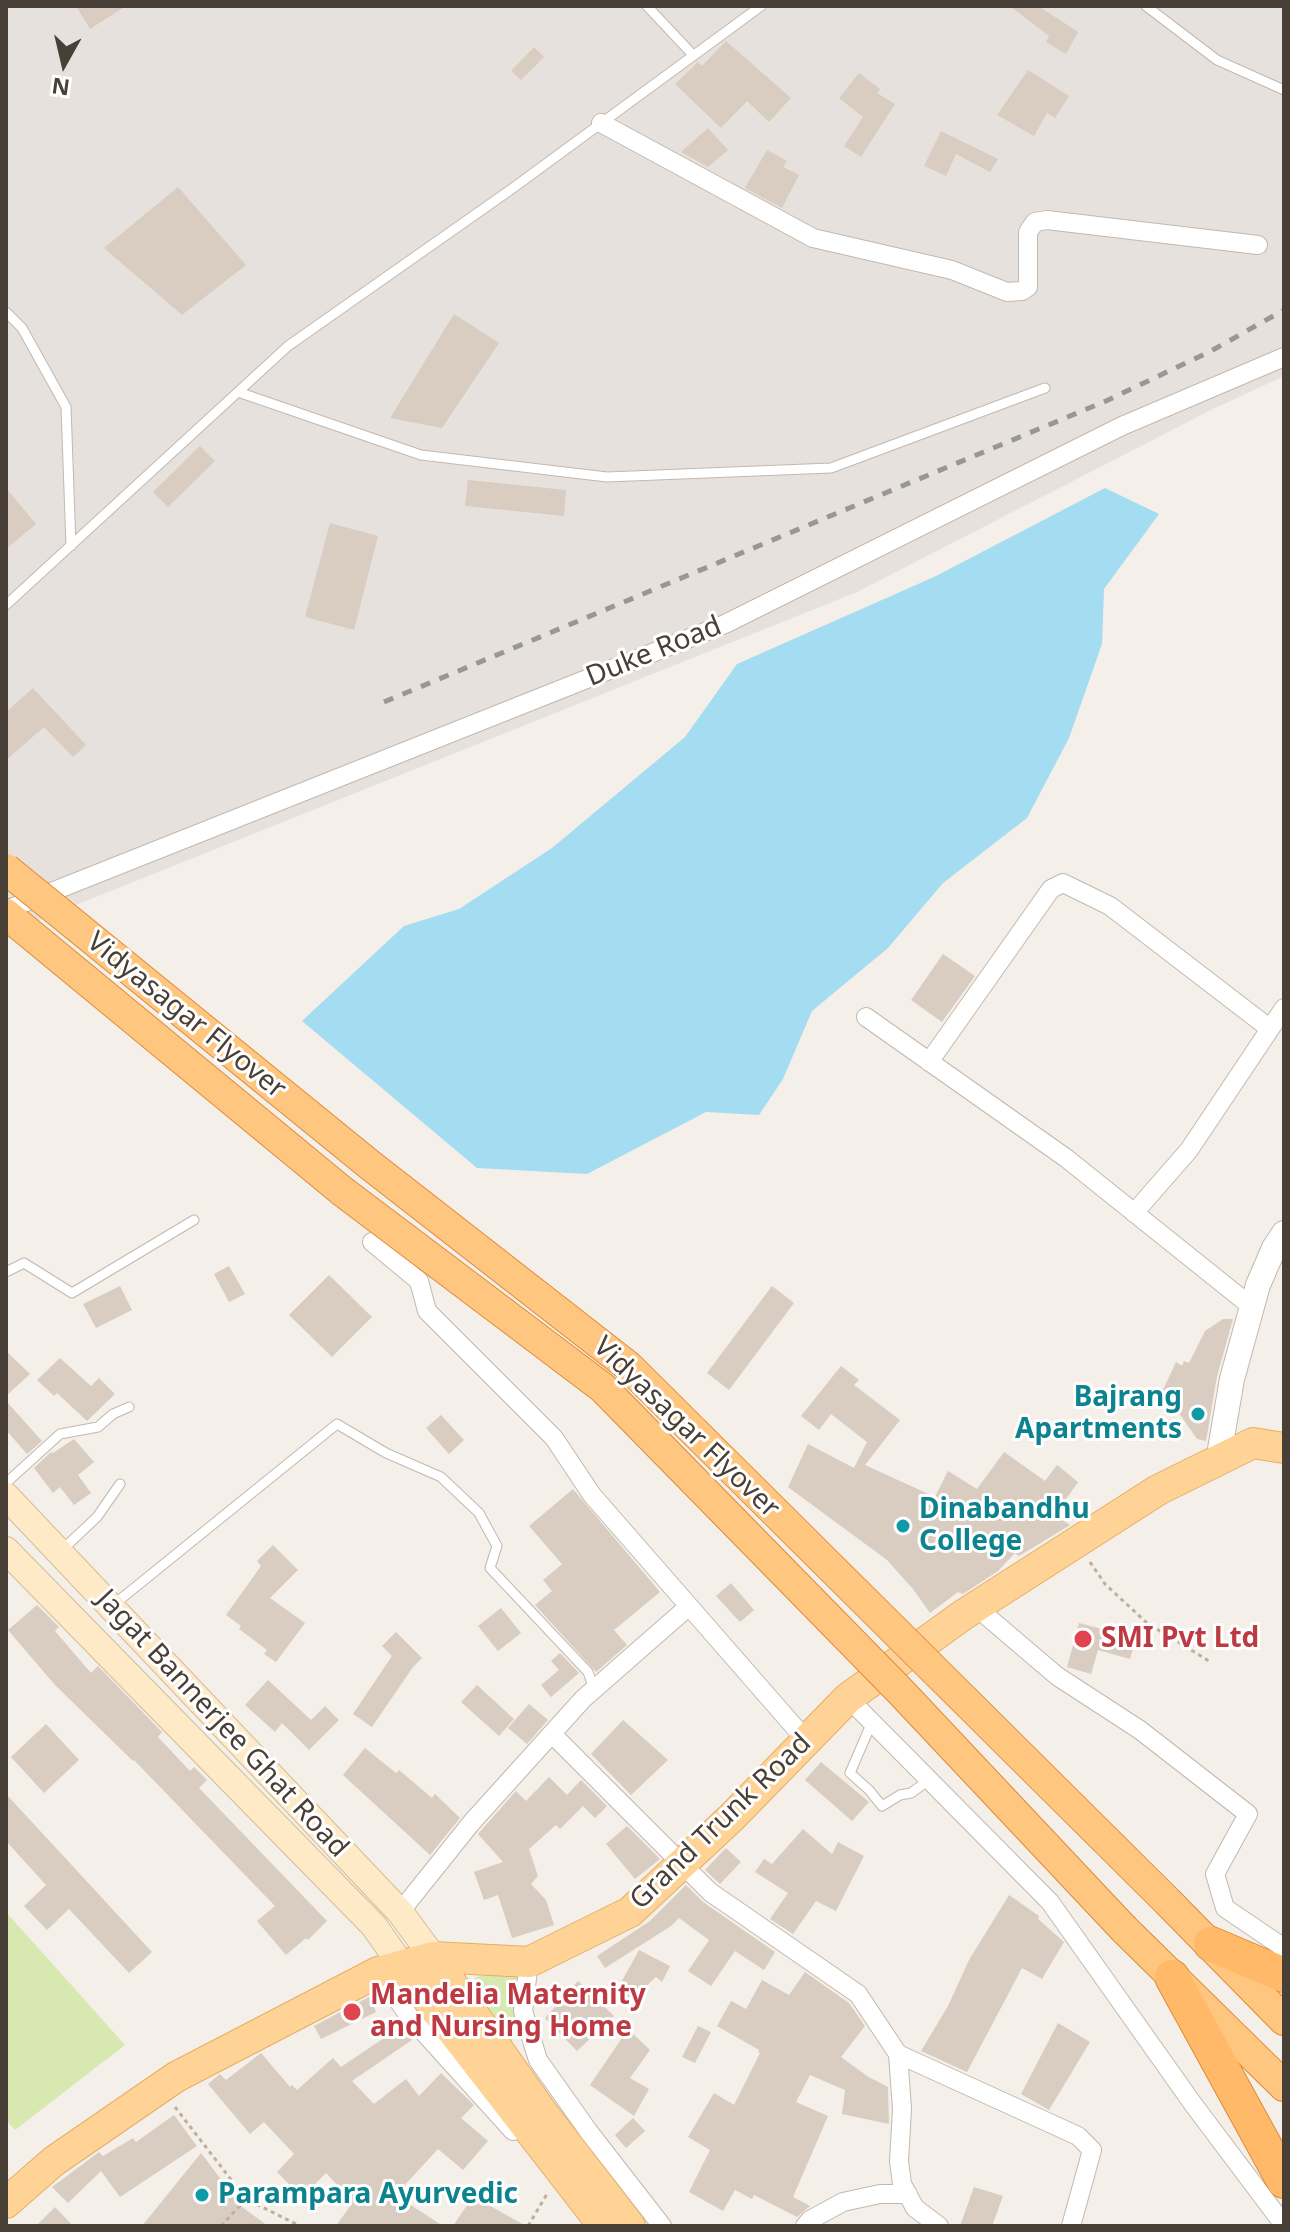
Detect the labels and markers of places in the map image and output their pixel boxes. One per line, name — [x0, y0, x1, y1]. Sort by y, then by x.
place label: Bajrang Apartments — [1015, 1381, 1182, 1447]
marker: Bajrang Apartments — [1189, 1405, 1207, 1423]
place label: Dinabandhu College — [919, 1493, 1090, 1559]
marker: Dinabandhu College — [894, 1517, 912, 1535]
place label: SMI Pvt Ltd — [1101, 1622, 1259, 1656]
marker: SMI Pvt Ltd — [1072, 1628, 1094, 1650]
place label: Mandelia Maternity and Nursing Home — [370, 1979, 646, 2045]
marker: Mandelia Maternity and Nursing Home — [341, 2001, 363, 2023]
place label: Parampara Ayurvedic — [218, 2178, 518, 2212]
marker: Parampara Ayurvedic — [193, 2186, 211, 2204]

